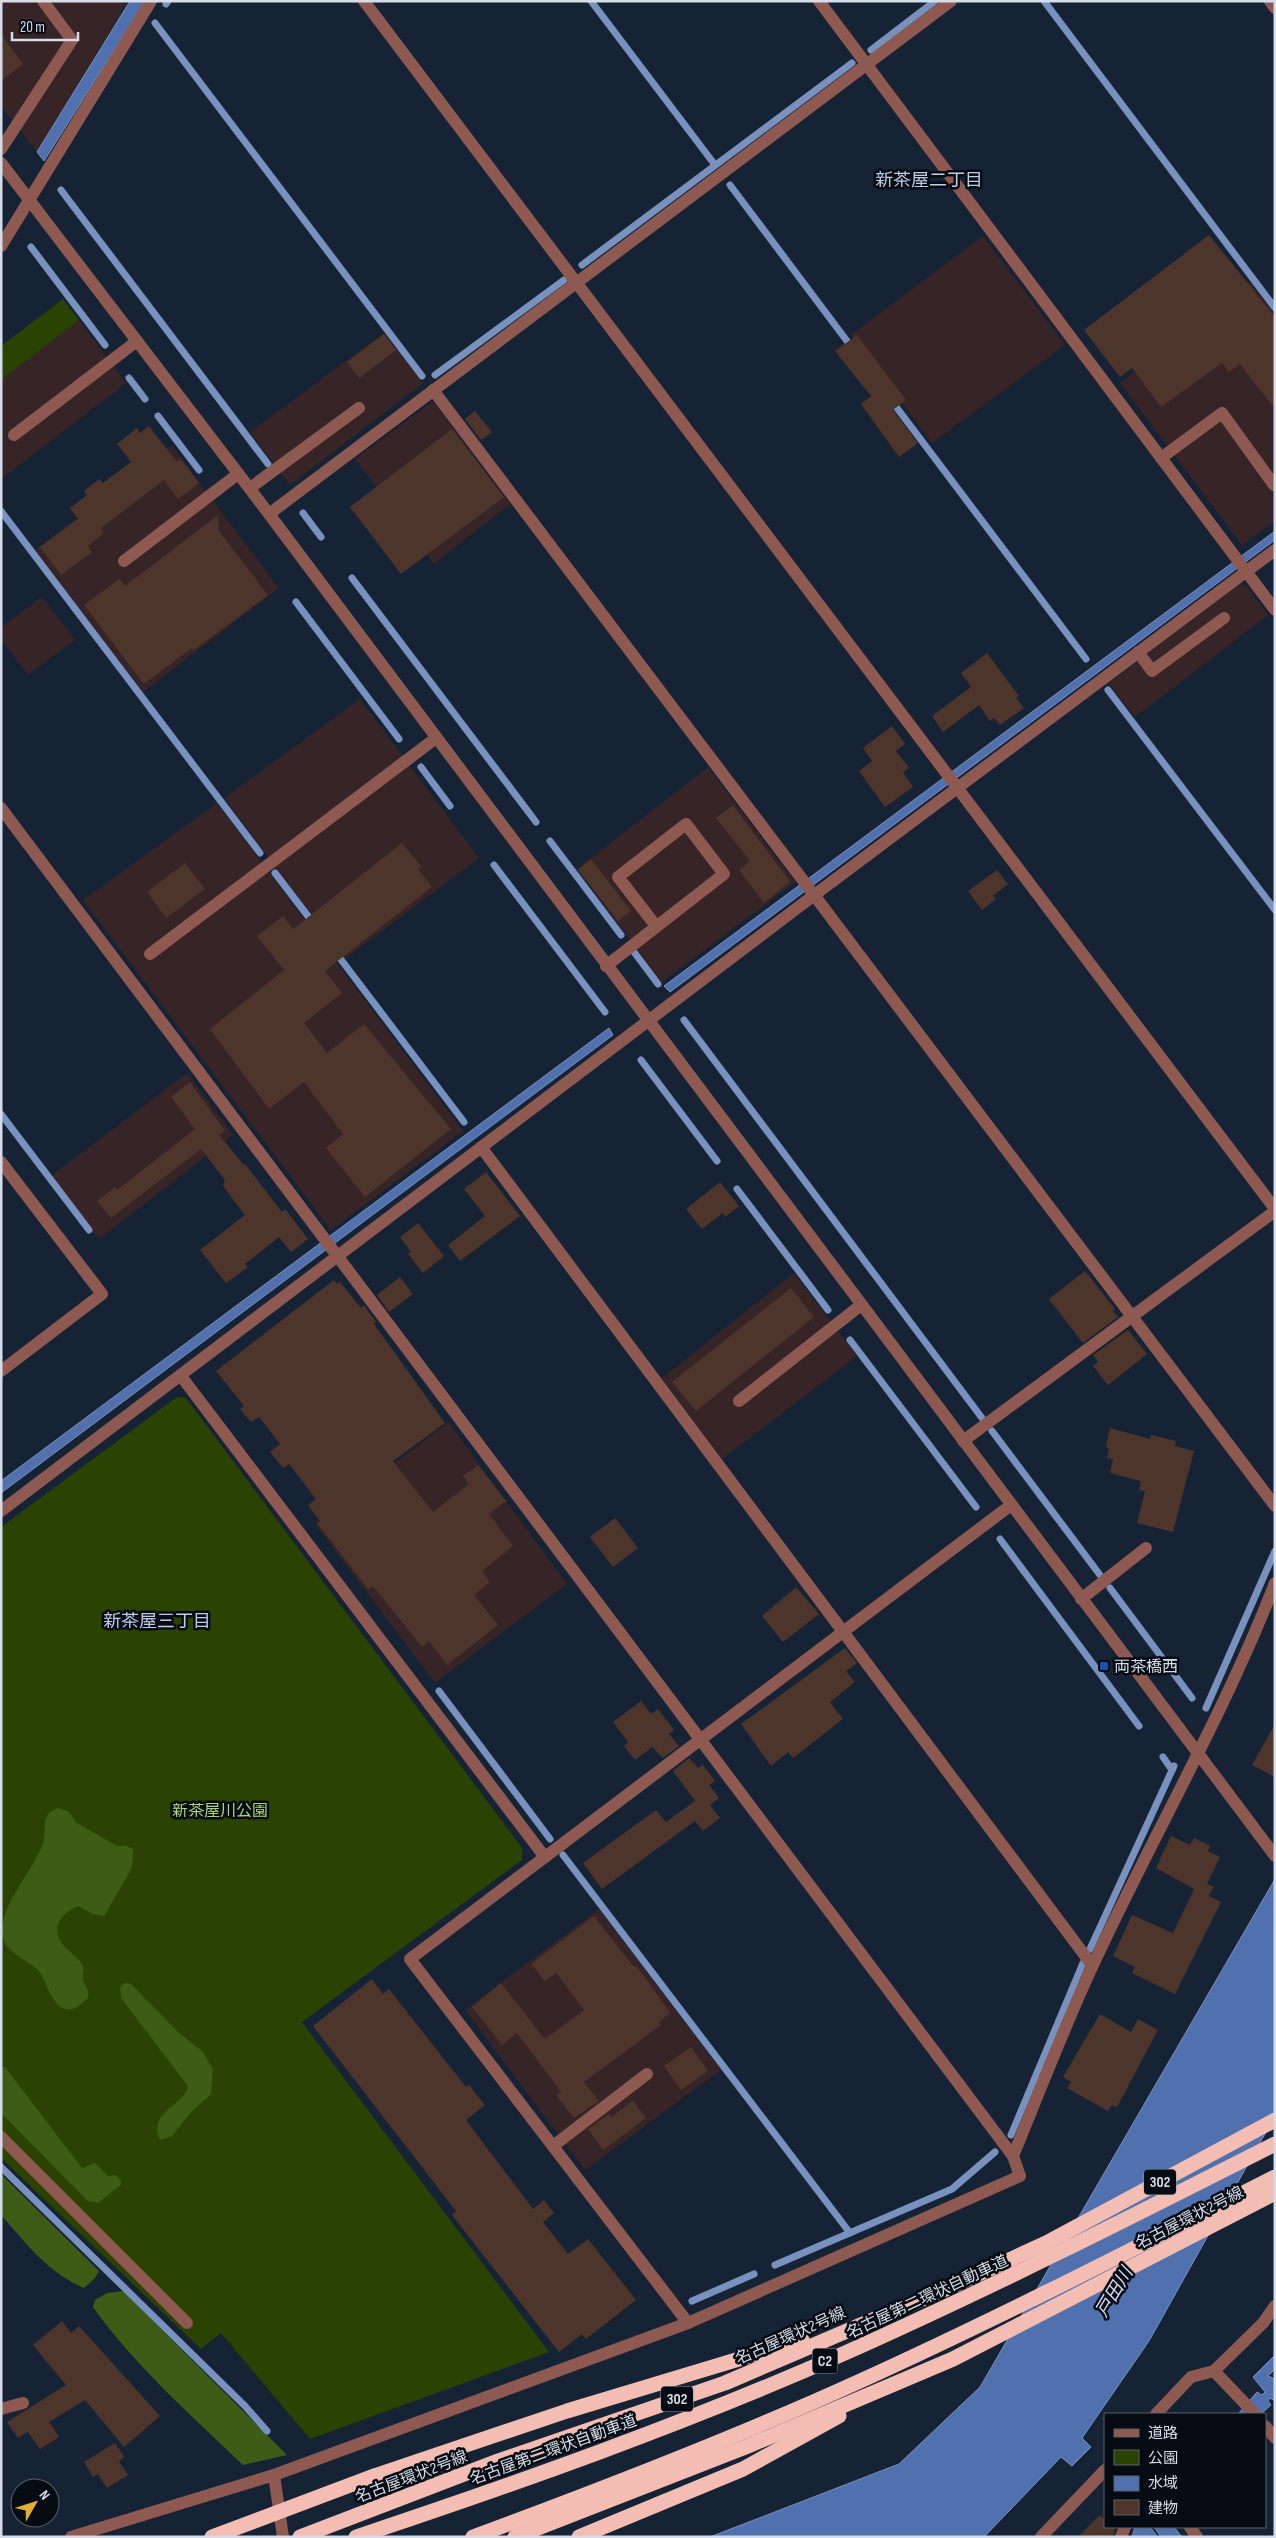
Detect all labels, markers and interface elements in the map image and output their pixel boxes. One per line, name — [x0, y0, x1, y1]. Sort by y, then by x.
scale bar — [12, 10, 79, 42]
text: 20 m — [20, 18, 45, 37]
district label: 新茶屋二丁目 — [875, 170, 983, 191]
district label: 新茶屋三丁目 — [103, 1611, 211, 1632]
place label: 両茶橋西 — [1114, 1658, 1178, 1677]
marker: 両茶橋西 — [1098, 1660, 1110, 1672]
park label: 新茶屋川公園 — [172, 1802, 268, 1821]
road number: 302 — [1144, 2170, 1176, 2194]
street label: 名古屋環状2号線 — [1133, 2183, 1247, 2254]
street label: 名古屋第二環状自動車道 — [844, 2252, 1011, 2343]
water label: 戸田川 — [1092, 2262, 1138, 2321]
street label: 名古屋環状2号線 — [733, 2304, 849, 2369]
road number: C2 — [812, 2348, 838, 2374]
road number: 302 — [661, 2386, 693, 2412]
street label: 名古屋第二環状自動車道 — [468, 2411, 639, 2489]
legend — [1104, 2413, 1266, 2528]
text: 道路 — [1148, 2424, 1178, 2443]
street label: 名古屋環状2号線 — [353, 2447, 470, 2508]
text: 公園 — [1148, 2449, 1178, 2468]
text: 水域 — [1148, 2474, 1178, 2493]
north arrow — [10, 2478, 60, 2528]
text: N — [36, 2487, 54, 2503]
text: 建物 — [1148, 2499, 1178, 2518]

